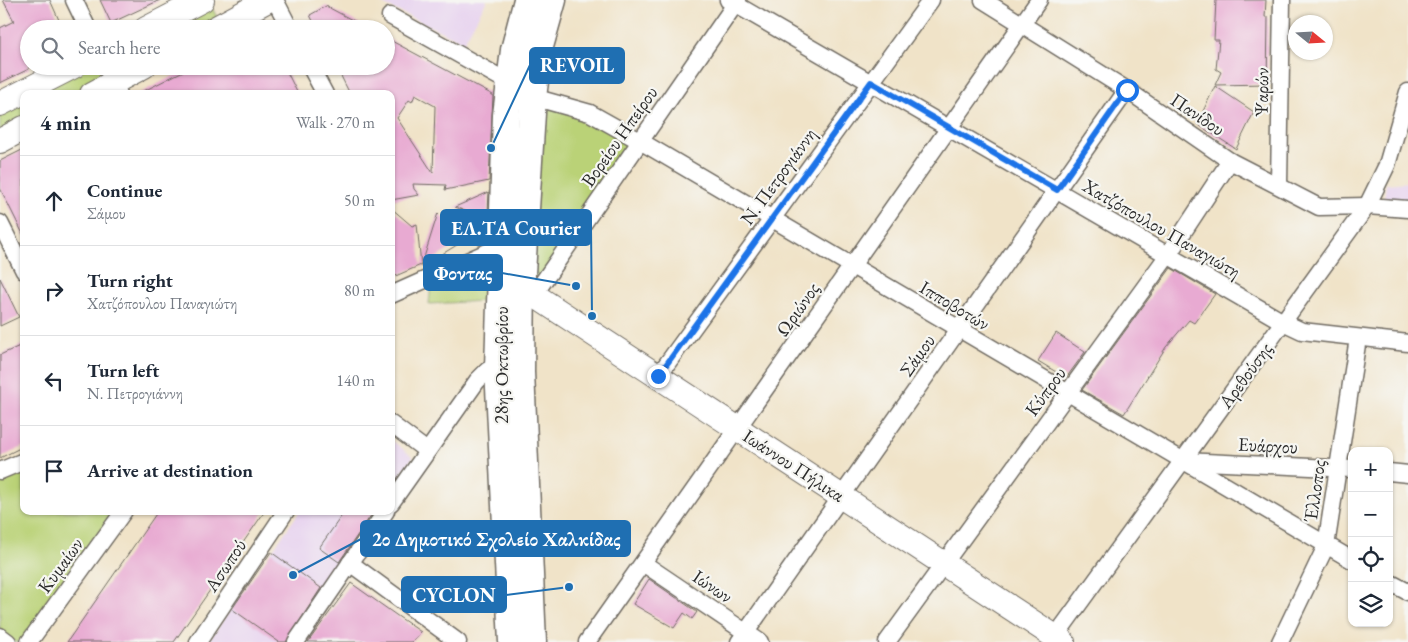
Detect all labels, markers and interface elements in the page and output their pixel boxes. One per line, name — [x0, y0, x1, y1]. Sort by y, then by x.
north arrow — [1288, 15, 1333, 60]
search box — [20, 20, 395, 75]
icon: search — [38, 34, 66, 62]
text: Search here — [78, 35, 160, 60]
callout: REVOIL — [530, 48, 624, 83]
text: REVOIL — [540, 52, 614, 78]
street label: Ψαρών — [1249, 67, 1274, 117]
route start — [1116, 79, 1139, 102]
street label: Βορείου Ηπείρου — [575, 81, 663, 192]
street label: Πανίδου — [1166, 87, 1230, 142]
text: 4 min — [40, 109, 91, 136]
text: Walk · 270 m — [296, 112, 375, 133]
street label: Ν. Πετρογιάννη — [735, 123, 822, 230]
street label: Χατζόπουλου Παναγιώτη — [1077, 172, 1245, 284]
text: Continue — [87, 178, 162, 203]
icon: ahead — [40, 187, 68, 215]
text: 50 m — [344, 190, 375, 211]
text: Σάμου — [87, 203, 126, 224]
callout: ΕΛ.ΤΑ Courier — [441, 210, 591, 245]
text: ΕΛ.ΤΑ Courier — [451, 215, 582, 241]
callout: Φοντας — [424, 255, 502, 290]
text: Φοντας — [434, 260, 492, 286]
text: Turn right — [87, 268, 173, 293]
street label: Ιπποβοτών — [915, 275, 995, 336]
icon: right — [40, 277, 68, 305]
street label: Ωριώνος — [770, 277, 825, 341]
text: 80 m — [344, 280, 375, 301]
text: Χατζόπουλου Παναγιώτη — [87, 293, 237, 314]
street label: 28ης Οκτωβρίου — [489, 306, 514, 424]
street label: Σάμου — [894, 329, 941, 381]
street label: Αρεθούσης — [1212, 337, 1278, 414]
text: Turn left — [87, 358, 159, 383]
street label: Κύπρου — [1019, 362, 1072, 421]
route end — [647, 365, 670, 388]
icon: left — [40, 367, 68, 395]
text: 140 m — [336, 370, 375, 391]
text: Ν. Πετρογιάννη — [87, 383, 183, 404]
street label: Ιωάννου Πήλικα — [738, 423, 850, 508]
street label: Ευάρχου — [1237, 431, 1298, 460]
map controls — [1348, 447, 1393, 627]
button: + — [1348, 447, 1393, 492]
icon: arrive — [40, 457, 68, 485]
text: Arrive at destination — [87, 458, 253, 483]
street label: Έλλοπος — [1298, 458, 1331, 524]
button: − — [1348, 492, 1393, 537]
callout: 2ο Δημοτικό Σχολείο Χαλκίδας — [361, 521, 630, 556]
text: 2ο Δημοτικό Σχολείο Χαλκίδας — [371, 526, 621, 552]
street label: Κυμαίων — [32, 532, 89, 598]
street label: Ασωπού — [198, 534, 252, 597]
button: locate — [1348, 537, 1393, 582]
street label: Ιώνων — [688, 564, 738, 609]
callout: CYCLON — [402, 577, 506, 612]
text: CYCLON — [412, 582, 496, 608]
button: layers — [1348, 582, 1393, 627]

